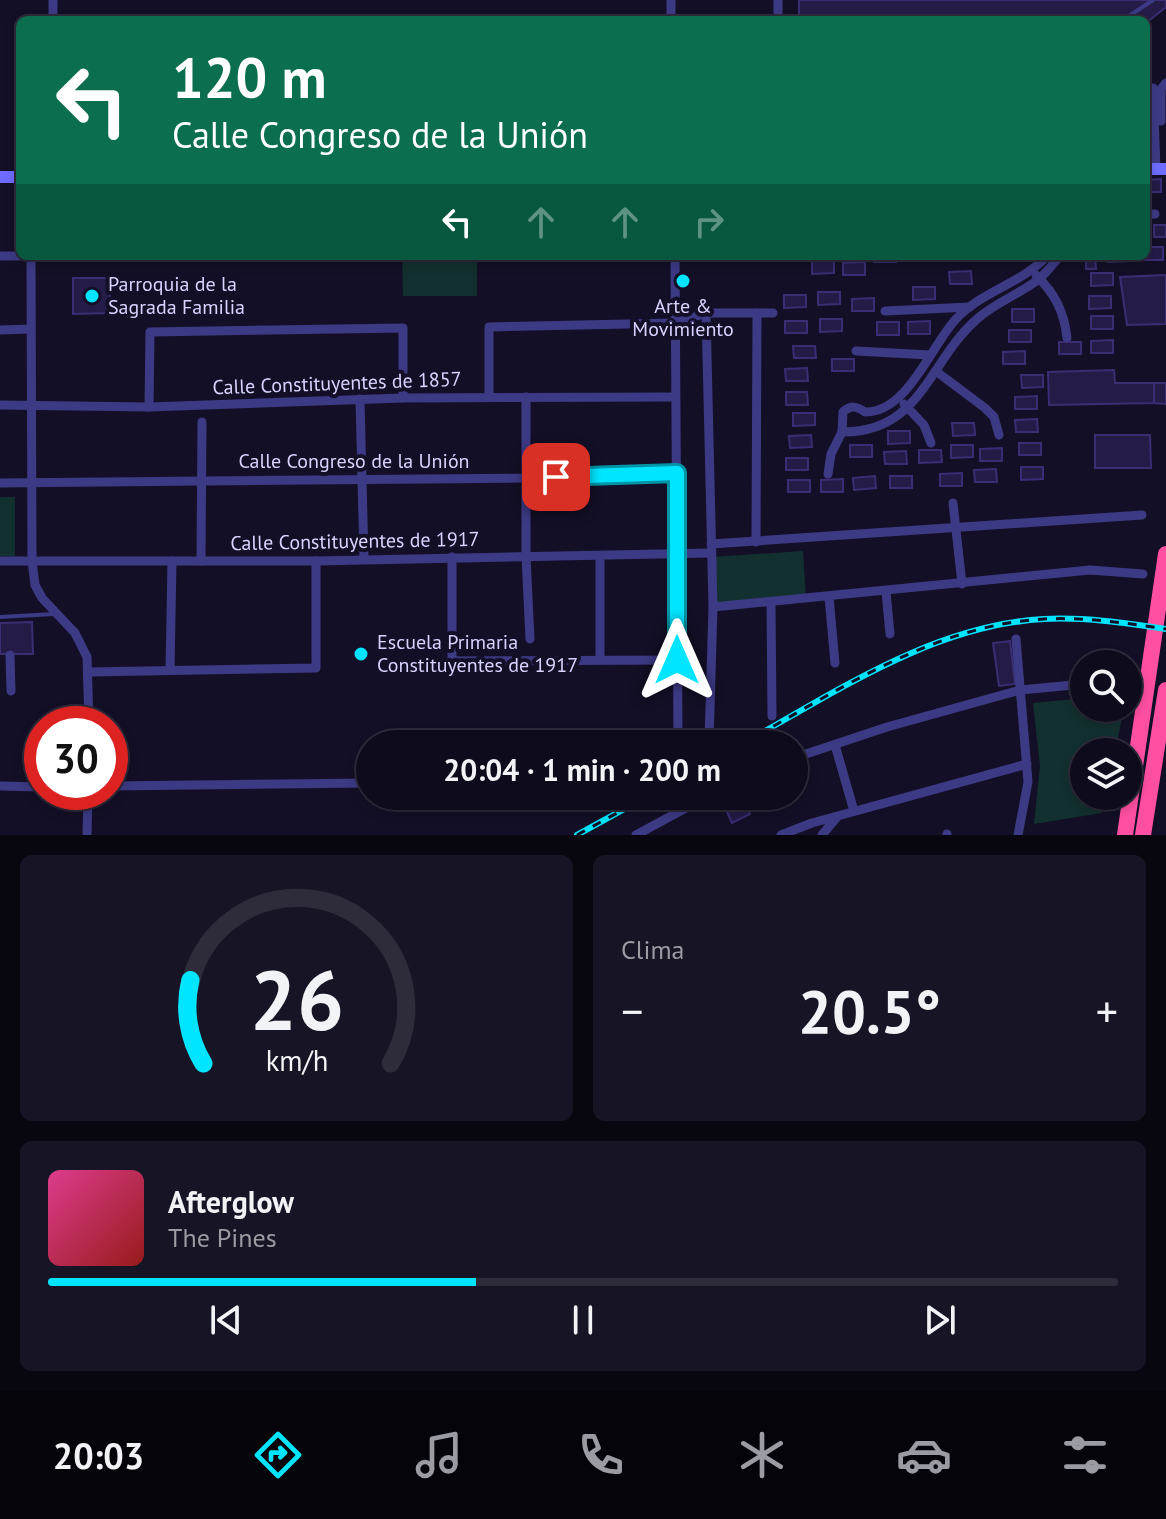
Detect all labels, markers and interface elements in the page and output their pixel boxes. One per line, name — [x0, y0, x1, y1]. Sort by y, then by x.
text: 120 m — [172, 41, 327, 113]
icon: left — [40, 48, 144, 152]
text: Calle Congreso de la Unión — [172, 111, 588, 158]
icon: left — [435, 200, 479, 244]
icon: ahead — [519, 200, 563, 244]
icon: ahead — [603, 200, 647, 244]
icon: right — [687, 200, 731, 244]
place label: Parroquia de la Sagrada Familia — [108, 271, 245, 320]
marker: Arte & Movimiento — [674, 272, 692, 290]
marker: Parroquia de la Sagrada Familia — [83, 287, 101, 305]
place label: Arte & Movimiento — [632, 293, 734, 342]
street label: Calle Constituyentes de 1857 — [212, 366, 462, 400]
pin — [522, 443, 590, 511]
street label: Calle Congreso de la Unión — [238, 448, 470, 474]
icon: arrive — [534, 455, 578, 499]
street label: Calle Constituyentes de 1917 — [230, 526, 480, 556]
position arrow — [635, 618, 719, 702]
place label: Escuela Primaria Constituyentes de 1917 — [377, 629, 578, 678]
marker: Escuela Primaria Constituyentes de 1917 — [352, 645, 370, 663]
map controls — [1070, 650, 1142, 810]
button: search — [1070, 650, 1142, 722]
speed limit sign: 30 — [24, 706, 128, 810]
button: layers — [1070, 738, 1142, 810]
text: 20:04 · 1 min · 200 m — [443, 750, 721, 789]
text: Clima — [621, 933, 684, 966]
text: 26 — [249, 945, 344, 1053]
text: 20.5° — [798, 972, 941, 1050]
text: − — [621, 982, 643, 1039]
text: + — [1096, 982, 1118, 1039]
text: km/h — [265, 1042, 328, 1079]
text: Afterglow — [168, 1182, 294, 1221]
text: The Pines — [168, 1221, 277, 1254]
icon: previous — [204, 1298, 248, 1342]
icon: pause — [561, 1298, 605, 1342]
icon: next — [918, 1298, 962, 1342]
icon: directions — [250, 1427, 306, 1483]
icon: music — [411, 1427, 467, 1483]
icon: phone — [573, 1427, 629, 1483]
icon: climate — [734, 1427, 790, 1483]
icon: car — [896, 1427, 952, 1483]
icon: filters — [1057, 1427, 1113, 1483]
text: 20:03 — [53, 1432, 144, 1479]

